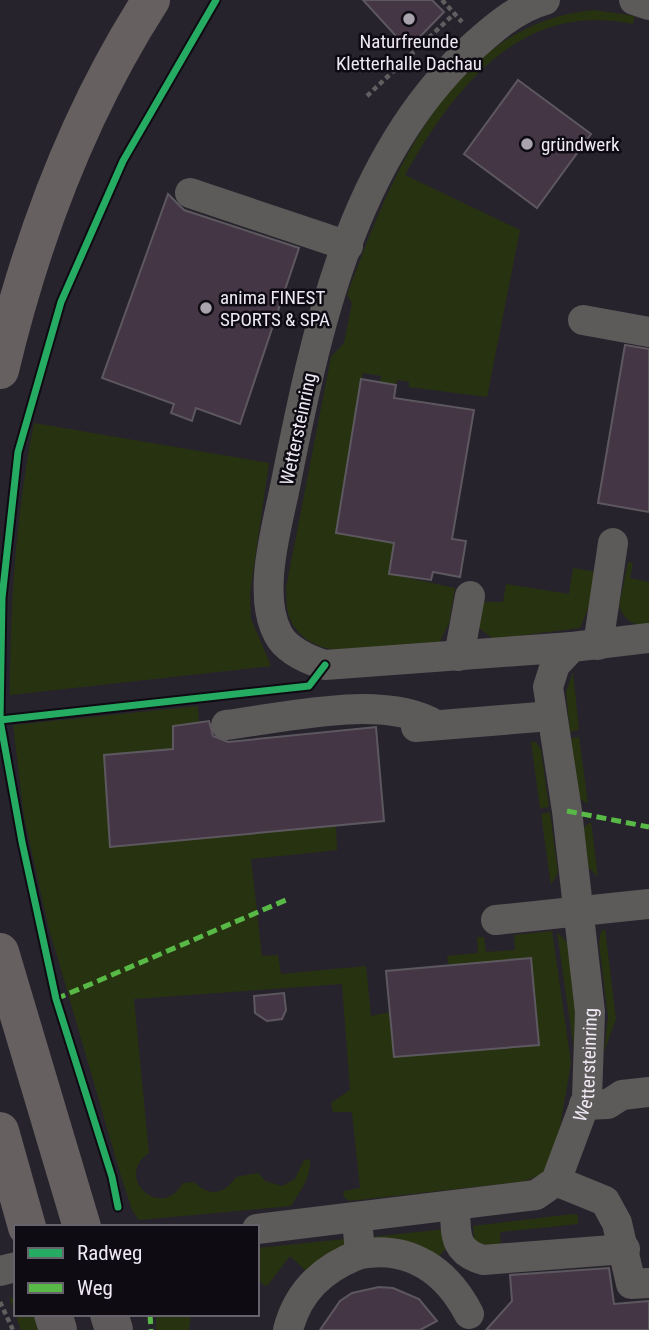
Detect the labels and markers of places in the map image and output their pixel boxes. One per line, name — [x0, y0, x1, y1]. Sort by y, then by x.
marker: Naturfreunde Kletterhalle Dachau — [401, 11, 417, 27]
place label: Naturfreunde Kletterhalle Dachau — [336, 30, 482, 75]
place label: gründwerk — [541, 133, 620, 156]
marker: gründwerk — [519, 136, 535, 152]
place label: anima FINEST SPORTS & SPA — [220, 286, 330, 331]
marker: anima FINEST SPORTS & SPA — [198, 300, 214, 316]

